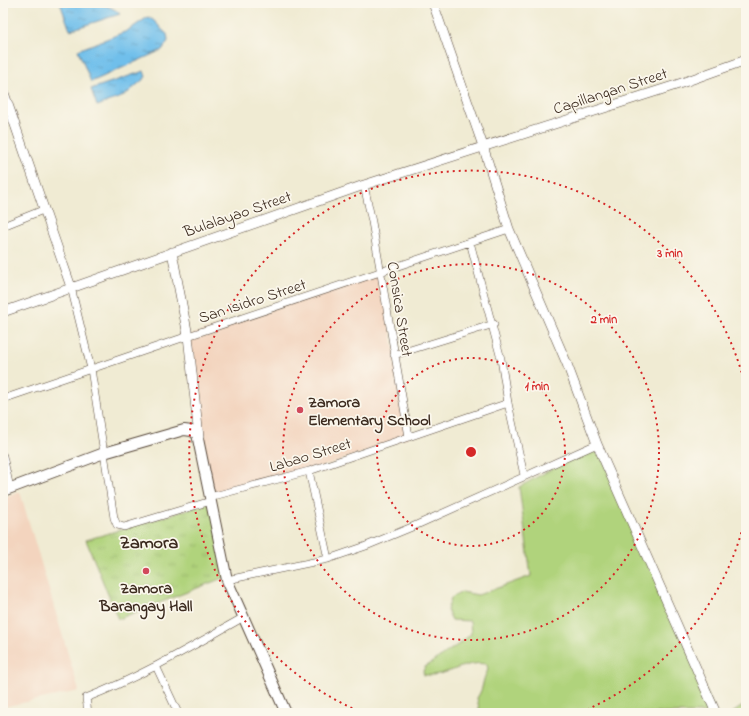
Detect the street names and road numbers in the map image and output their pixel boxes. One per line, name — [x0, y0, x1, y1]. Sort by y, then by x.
street label: Capillangan Street — [550, 62, 671, 122]
street label: Bulalayao Street — [180, 185, 295, 245]
street label: Consica Street — [380, 260, 418, 359]
street label: San Isidro Street — [196, 273, 310, 331]
street label: Labao Street — [267, 432, 355, 480]

